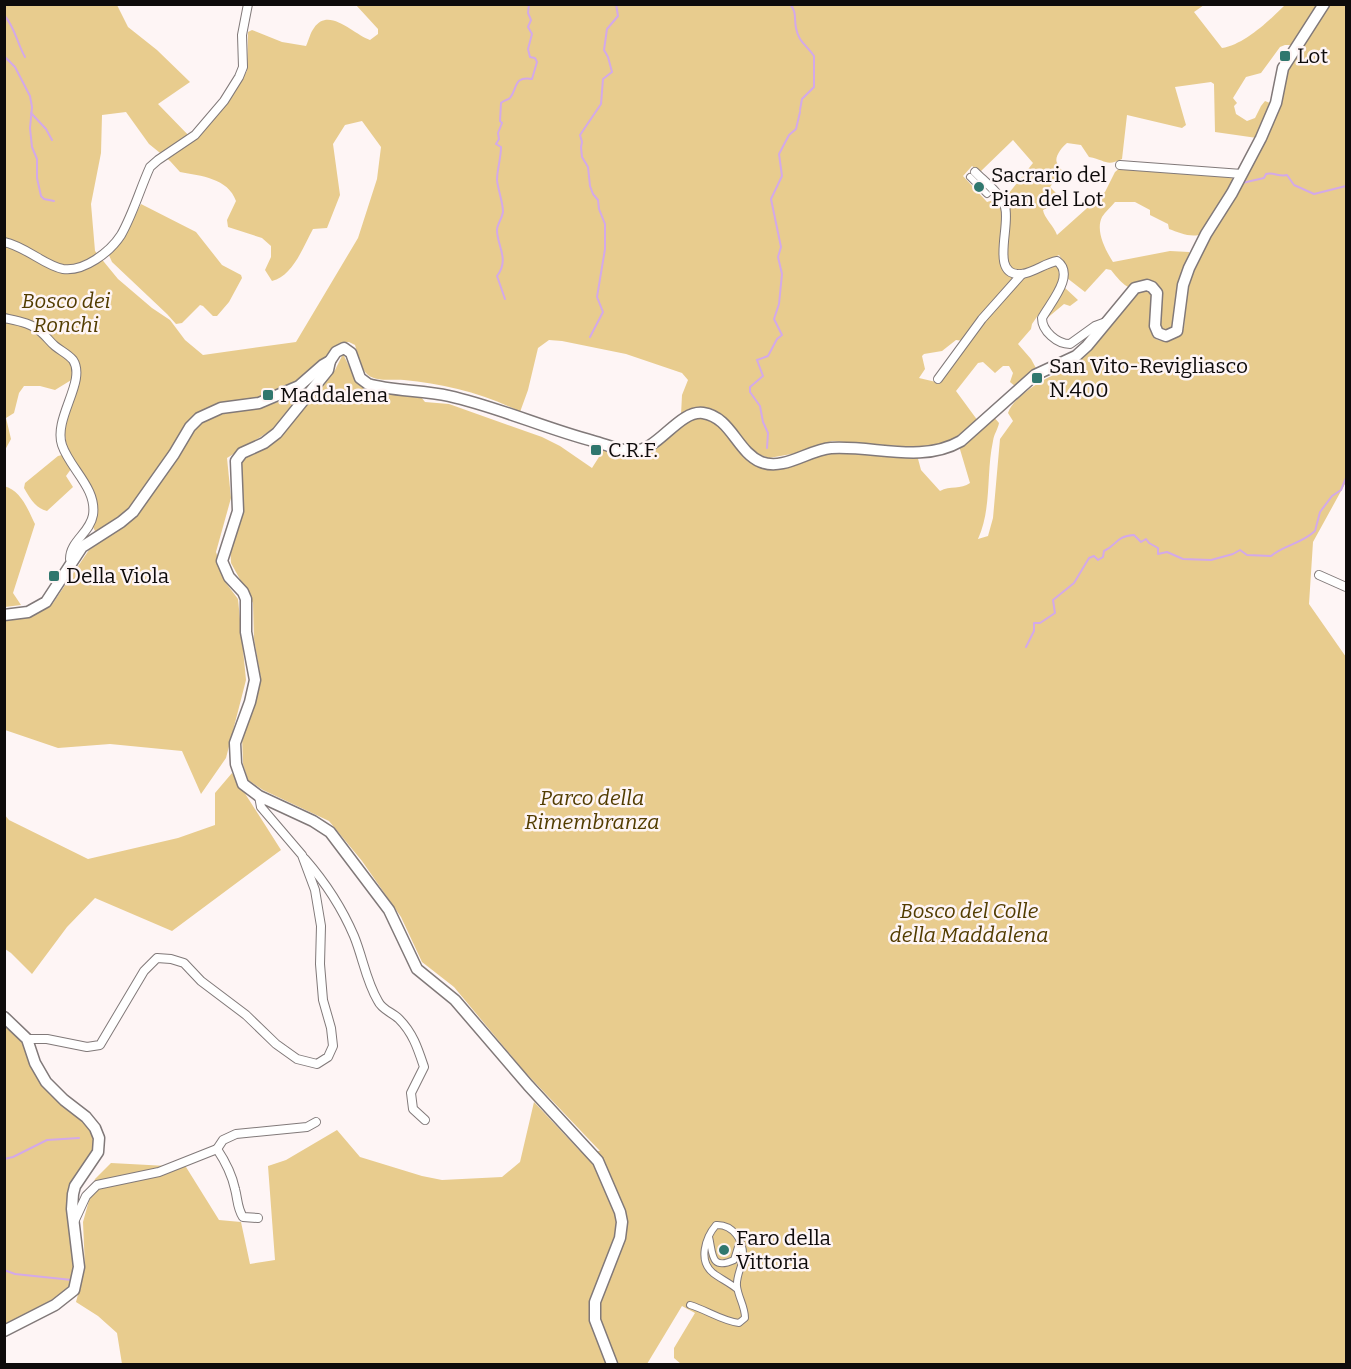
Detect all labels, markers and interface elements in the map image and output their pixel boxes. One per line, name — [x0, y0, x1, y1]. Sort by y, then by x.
place label: Lot — [1297, 43, 1328, 69]
marker: Lot — [1278, 49, 1292, 63]
place label: Sacrario del Pian del Lot — [991, 162, 1107, 212]
marker: Sacrario del Pian del Lot — [972, 180, 986, 194]
park label: Bosco dei Ronchi — [22, 288, 111, 338]
place label: San Vito-Revigliasco N.400 — [1049, 353, 1248, 403]
marker: San Vito-Revigliasco N.400 — [1030, 371, 1044, 385]
place label: Maddalena — [280, 382, 389, 408]
marker: Maddalena — [261, 388, 275, 402]
place label: C.R.F. — [608, 437, 658, 463]
marker: C.R.F. — [589, 443, 603, 457]
place label: Della Viola — [66, 563, 170, 589]
marker: Della Viola — [47, 569, 61, 583]
park label: Parco della Rimembranza — [524, 785, 660, 835]
park label: Bosco del Colle della Maddalena — [890, 898, 1048, 948]
place label: Faro della Vittoria — [736, 1225, 831, 1275]
marker: Faro della Vittoria — [717, 1243, 731, 1257]

